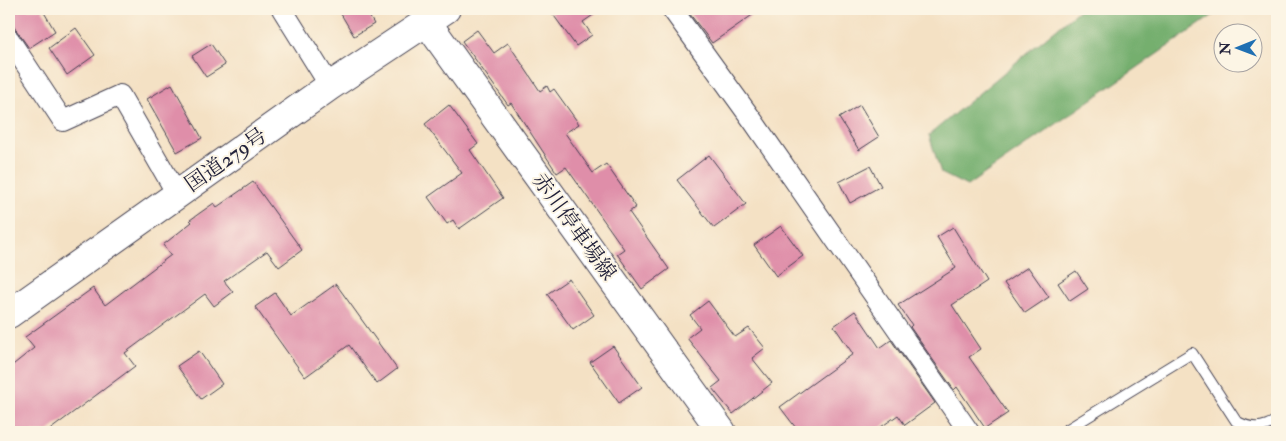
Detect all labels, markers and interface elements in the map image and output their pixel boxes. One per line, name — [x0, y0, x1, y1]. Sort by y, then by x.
north arrow — [1214, 22, 1264, 72]
text: N — [1217, 41, 1234, 56]
street label: 国道279号 — [180, 122, 272, 198]
street label: 赤川停車場線 — [526, 168, 622, 286]

